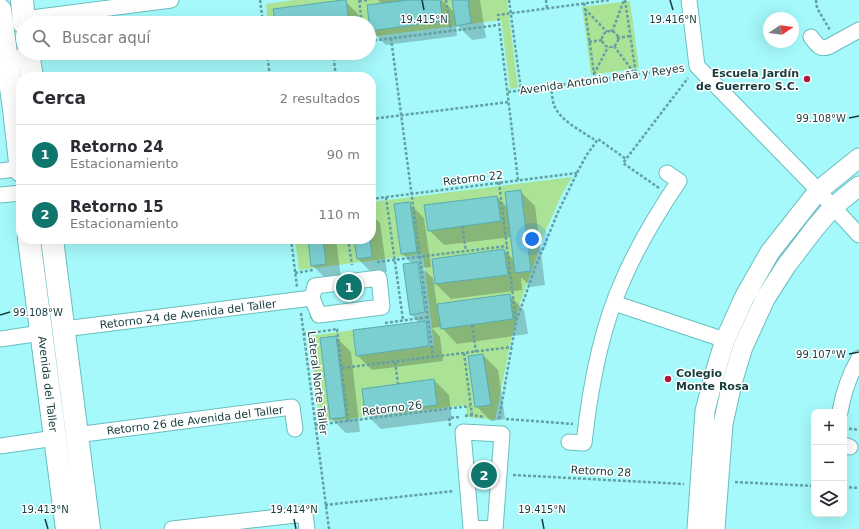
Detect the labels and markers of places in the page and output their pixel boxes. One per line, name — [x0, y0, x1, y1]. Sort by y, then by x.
place label: Escuela Jardín de Guerrero S.C. — [696, 67, 799, 93]
marker: Escuela Jardín de Guerrero S.C. — [802, 74, 812, 84]
pin: 1 — [336, 272, 362, 302]
place label: Colegio Monte Rosa — [676, 367, 749, 393]
marker: Colegio Monte Rosa — [663, 374, 673, 384]
pin: 2 — [471, 460, 497, 490]

